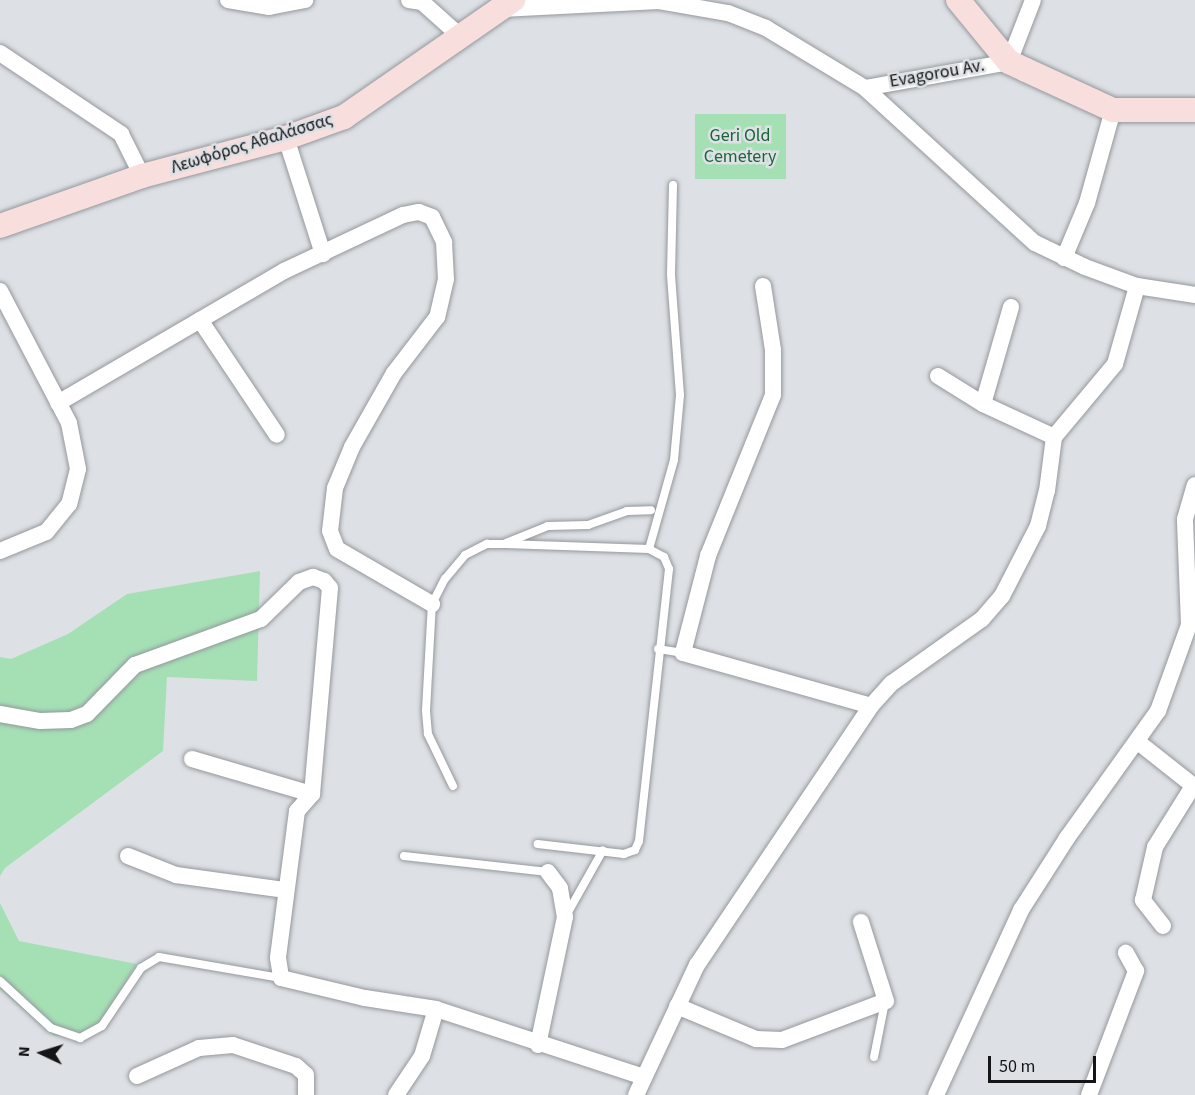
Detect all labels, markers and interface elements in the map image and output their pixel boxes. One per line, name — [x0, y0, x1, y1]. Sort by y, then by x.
street label: Evagorou Av. — [888, 55, 986, 93]
street label: Λεωφόρος Αθαλάσσας — [169, 109, 335, 179]
park label: Geri Old Cemetery — [704, 126, 776, 168]
north arrow — [12, 1023, 72, 1083]
scale bar — [991, 1044, 1099, 1082]
text: N — [13, 1046, 35, 1058]
text: 50 m — [999, 1054, 1035, 1079]

